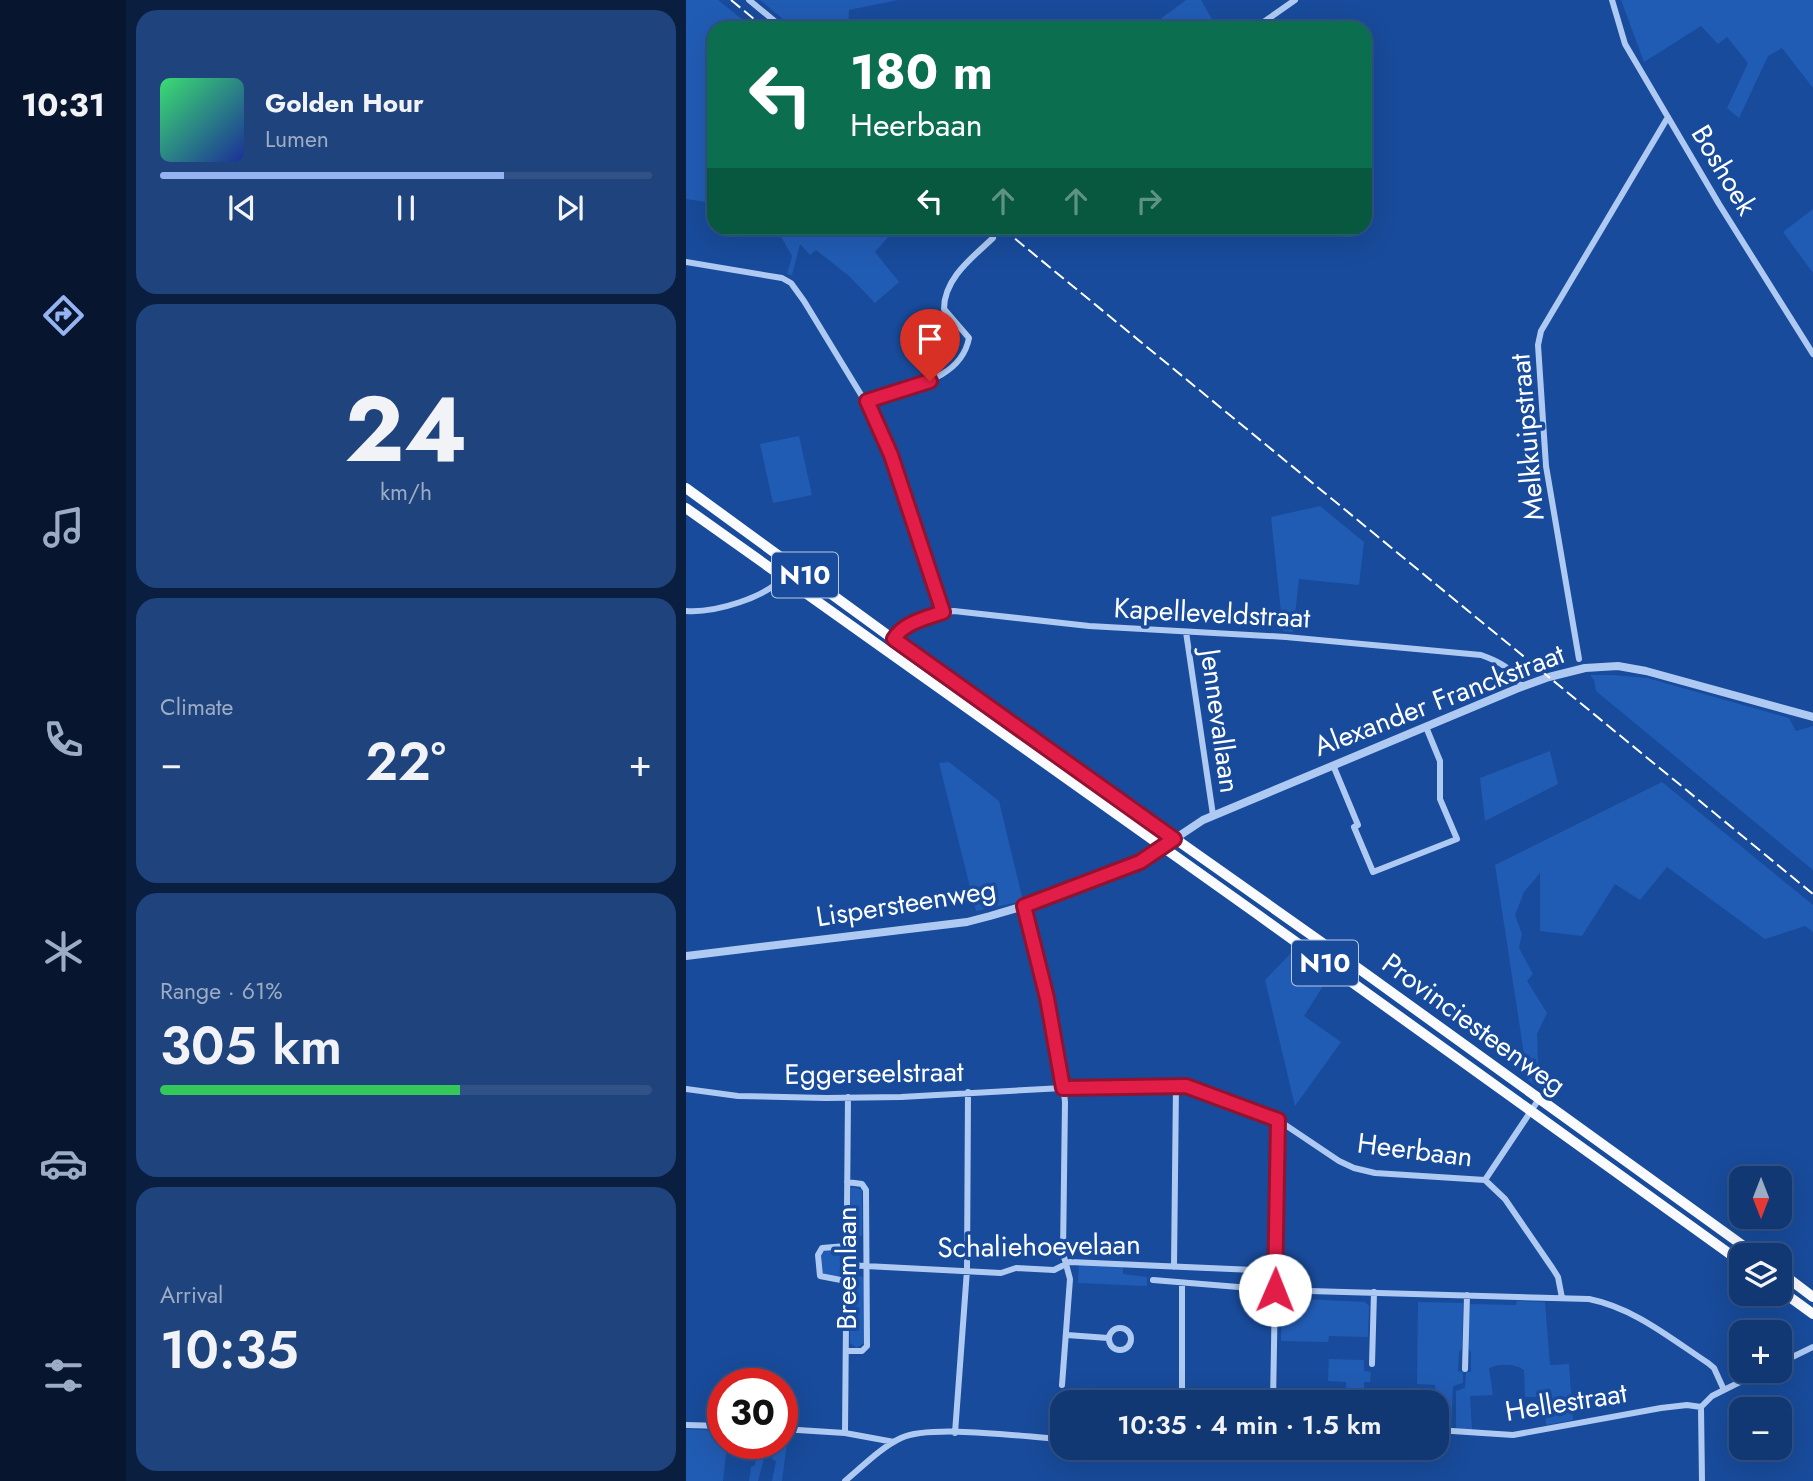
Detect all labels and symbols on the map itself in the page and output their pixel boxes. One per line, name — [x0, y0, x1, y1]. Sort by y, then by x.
street label: Boshoek — [1681, 117, 1767, 224]
pin — [900, 309, 960, 381]
street label: Melkkuipstraat — [1499, 352, 1555, 522]
road number: N10 — [772, 552, 838, 597]
street label: Kapelleveldstraat — [1113, 587, 1311, 639]
street label: Alexander Franckstraat — [1308, 633, 1570, 767]
street label: Jennevallaan — [1189, 642, 1250, 796]
street label: Lispersteenweg — [813, 869, 999, 937]
road number: N10 — [1292, 940, 1358, 986]
street label: Provinciesteenweg — [1374, 943, 1574, 1105]
street label: Eggerseelstraat — [784, 1051, 964, 1095]
street label: Heerbaan — [1355, 1123, 1475, 1177]
north arrow — [1729, 1166, 1792, 1228]
street label: Breemlaan — [826, 1206, 867, 1330]
street label: Schaliehoevelaan — [937, 1224, 1141, 1268]
position arrow — [1238, 1253, 1312, 1327]
speed limit sign: 30 — [707, 1368, 798, 1459]
street label: Hellestraat — [1502, 1372, 1630, 1432]

